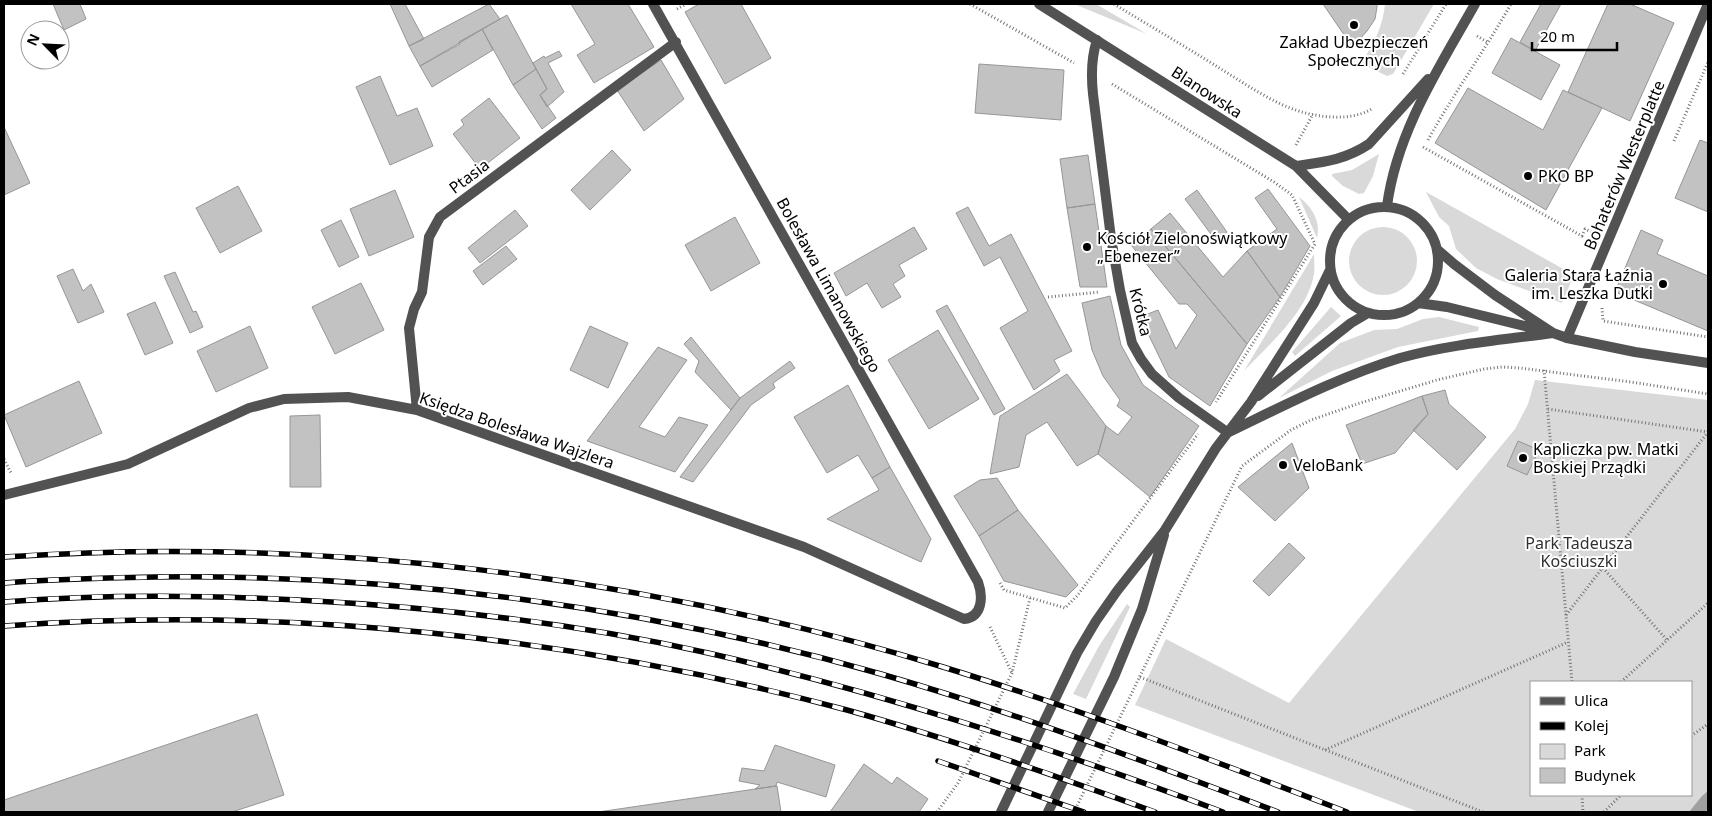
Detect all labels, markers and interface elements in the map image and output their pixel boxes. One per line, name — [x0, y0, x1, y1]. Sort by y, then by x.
marker: Zakład Ubezpieczeń Społecznych — [1348, 19, 1360, 31]
north arrow — [20, 20, 70, 70]
scale bar — [1532, 20, 1617, 52]
text: 20 m — [1540, 26, 1575, 46]
text: N — [22, 30, 44, 49]
place label: Zakład Ubezpieczeń Społecznych — [1280, 31, 1428, 71]
street label: Blanowska — [1167, 61, 1247, 123]
street label: Bohaterów Westerplatte — [1578, 77, 1670, 253]
street label: Ptasia — [444, 154, 494, 198]
place label: PKO BP — [1538, 165, 1594, 187]
marker: PKO BP — [1522, 170, 1534, 182]
street label: Bolesława Limanowskiego — [772, 194, 886, 376]
place label: Kościół Zielonoświątkowy „Ebenezer” — [1097, 227, 1288, 267]
marker: Kościół Zielonoświątkowy „Ebenezer” — [1081, 241, 1093, 253]
place label: Galeria Stara Łaźnia im. Leszka Dutki — [1505, 264, 1653, 304]
marker: Galeria Stara Łaźnia im. Leszka Dutki — [1657, 278, 1669, 290]
street label: Krótka — [1124, 285, 1158, 339]
street label: Księdza Bolesława Wajzlera — [417, 386, 617, 474]
place label: Kapliczka pw. Matki Boskiej Prządki — [1533, 438, 1679, 478]
marker: Kapliczka pw. Matki Boskiej Prządki — [1517, 452, 1529, 464]
place label: VeloBank — [1293, 454, 1363, 476]
marker: VeloBank — [1277, 459, 1289, 471]
park label: Park Tadeusza Kościuszki — [1525, 532, 1633, 572]
legend — [1530, 681, 1692, 796]
text: Ulica — [1574, 690, 1608, 710]
text: Kolej — [1574, 715, 1609, 735]
text: Park — [1574, 740, 1606, 760]
text: Budynek — [1574, 765, 1636, 785]

